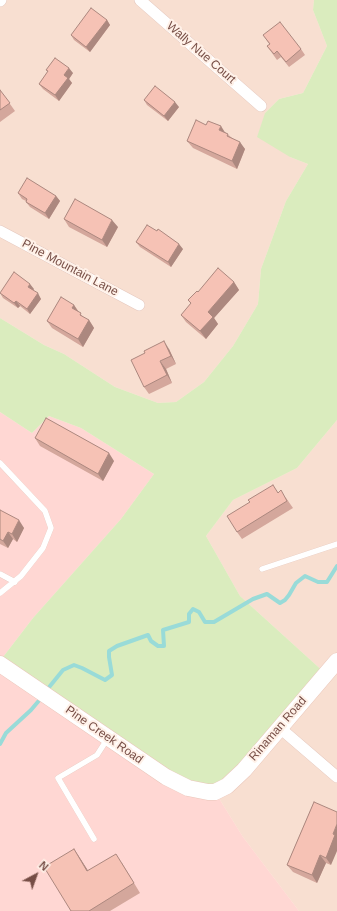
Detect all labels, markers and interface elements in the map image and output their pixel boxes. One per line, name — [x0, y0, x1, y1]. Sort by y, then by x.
street label: Wally Nue Court — [163, 19, 239, 87]
street label: Pine Mountain Lane — [19, 237, 121, 299]
street label: Rinaman Road — [246, 694, 310, 764]
street label: Pine Creek Road — [62, 703, 146, 767]
north arrow — [16, 855, 56, 895]
text: N — [37, 859, 51, 873]

